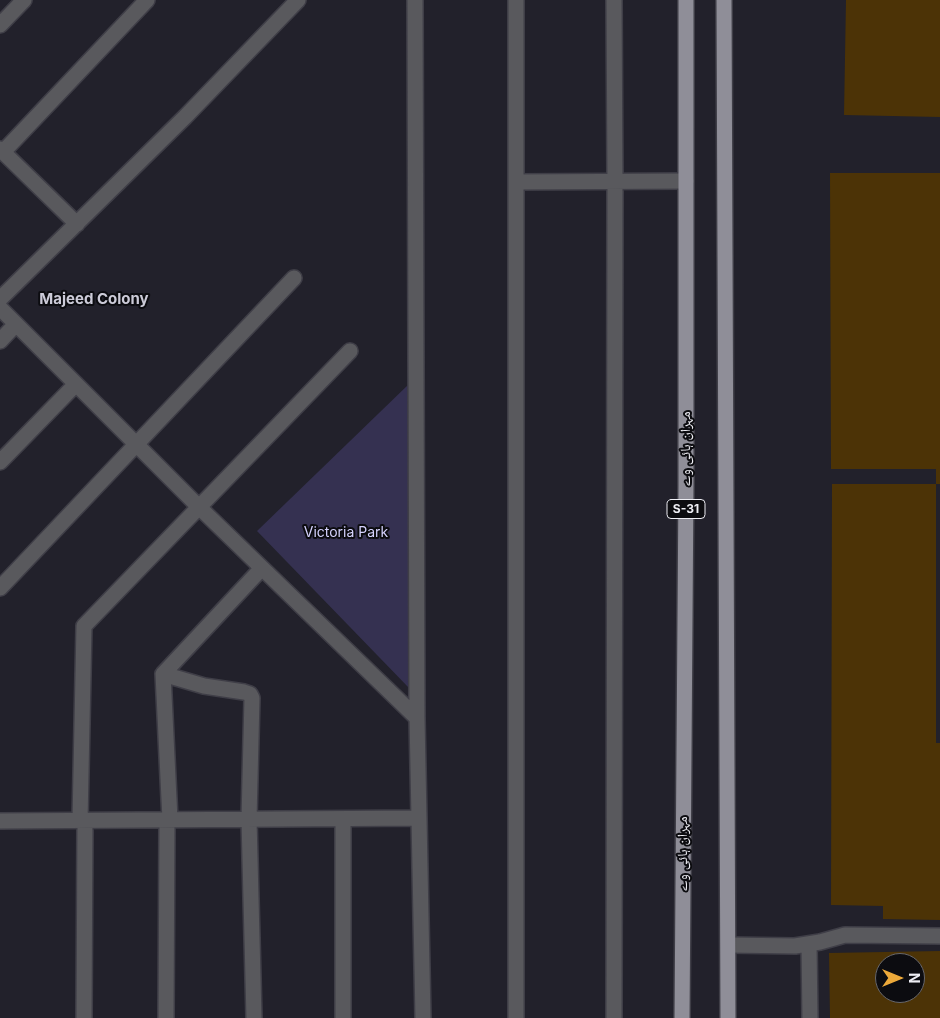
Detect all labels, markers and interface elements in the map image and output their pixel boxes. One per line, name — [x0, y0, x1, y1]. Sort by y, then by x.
district label: Majeed Colony — [39, 290, 149, 308]
street label: مہران ہائی وے — [678, 411, 694, 487]
road number: S-31 — [667, 499, 705, 518]
park label: Victoria Park — [304, 525, 388, 541]
street label: مہران ہائی وے — [675, 816, 691, 892]
north arrow — [875, 953, 925, 1003]
text: N — [906, 973, 923, 983]

